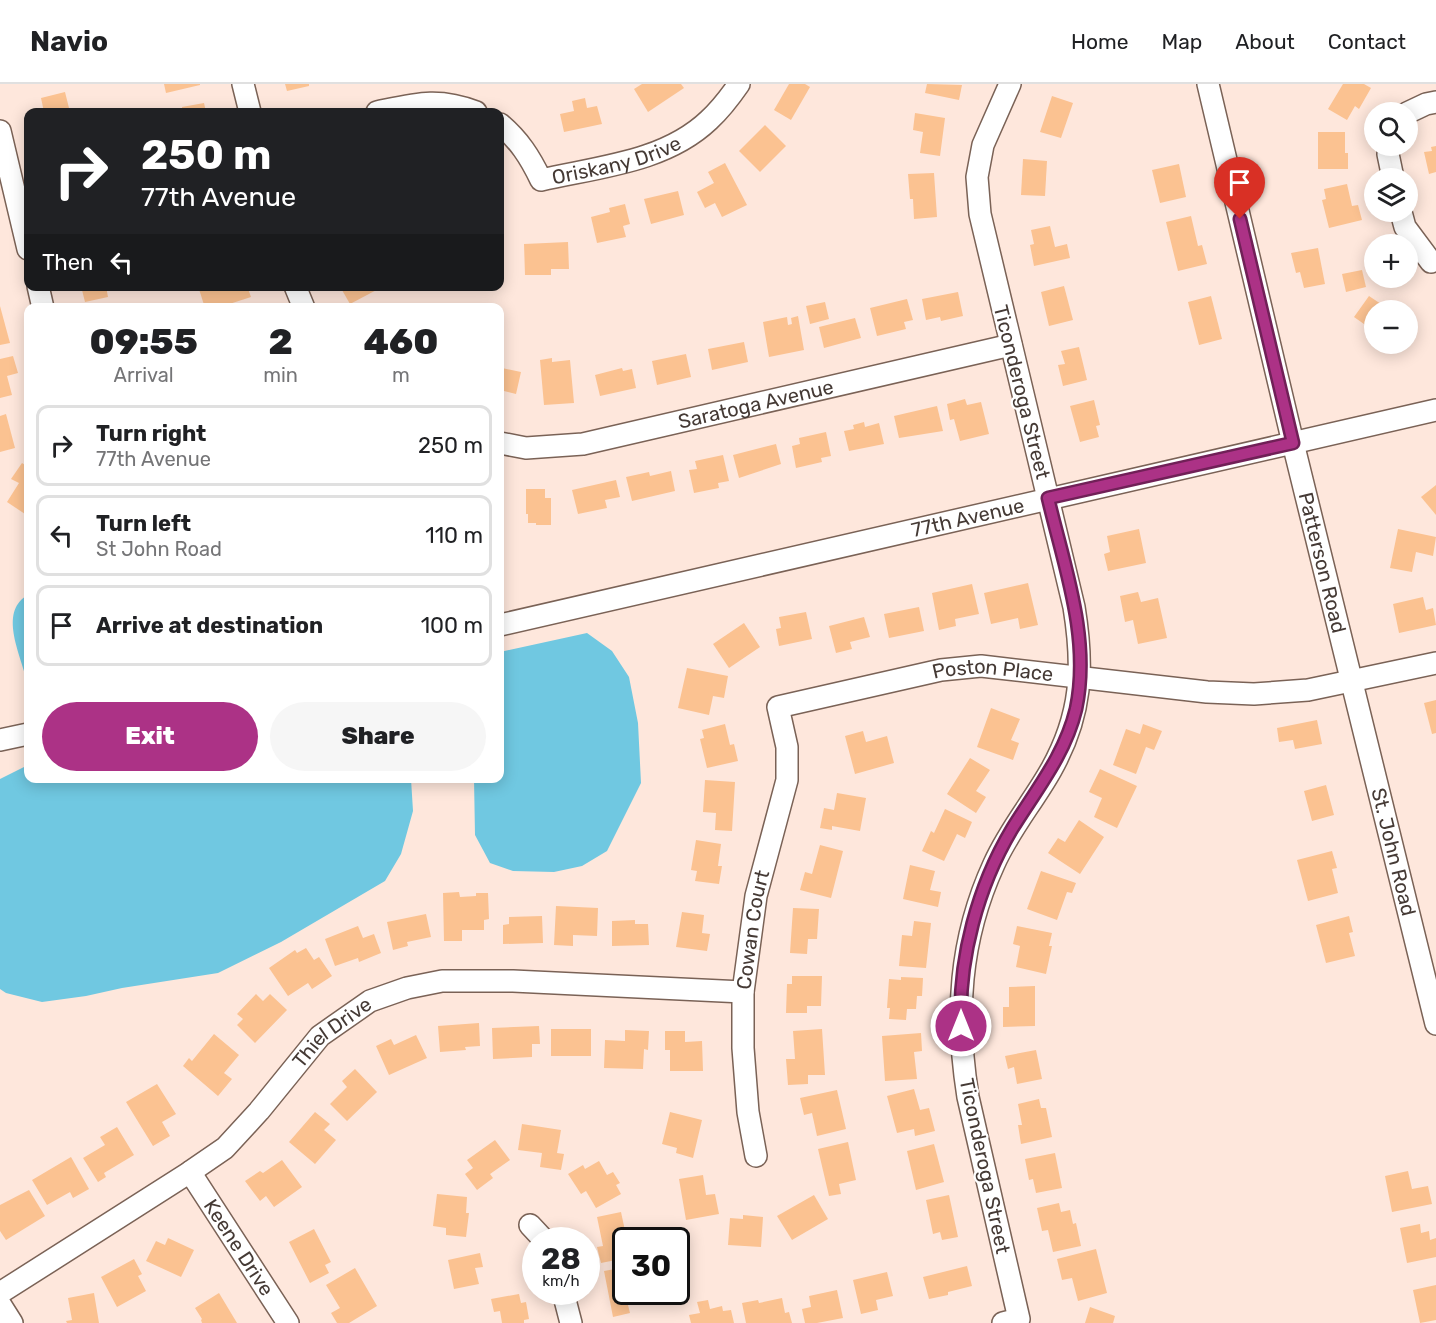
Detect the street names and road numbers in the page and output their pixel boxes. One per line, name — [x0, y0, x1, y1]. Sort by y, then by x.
street label: Oriskany Drive — [550, 131, 685, 189]
street label: Ticonderoga Street — [989, 302, 1055, 482]
street label: Saratoga Avenue — [676, 374, 836, 434]
street label: Patterson Road — [1294, 490, 1351, 635]
street label: 77th Avenue — [909, 493, 1027, 542]
street label: Poston Place — [930, 654, 1055, 686]
street label: St. John Road — [1366, 785, 1421, 918]
street label: Cowan Court — [731, 867, 774, 991]
street label: Thiel Drive — [287, 992, 376, 1073]
street label: Ticonderoga Street — [955, 1076, 1015, 1256]
street label: Keene Drive — [199, 1195, 279, 1300]

